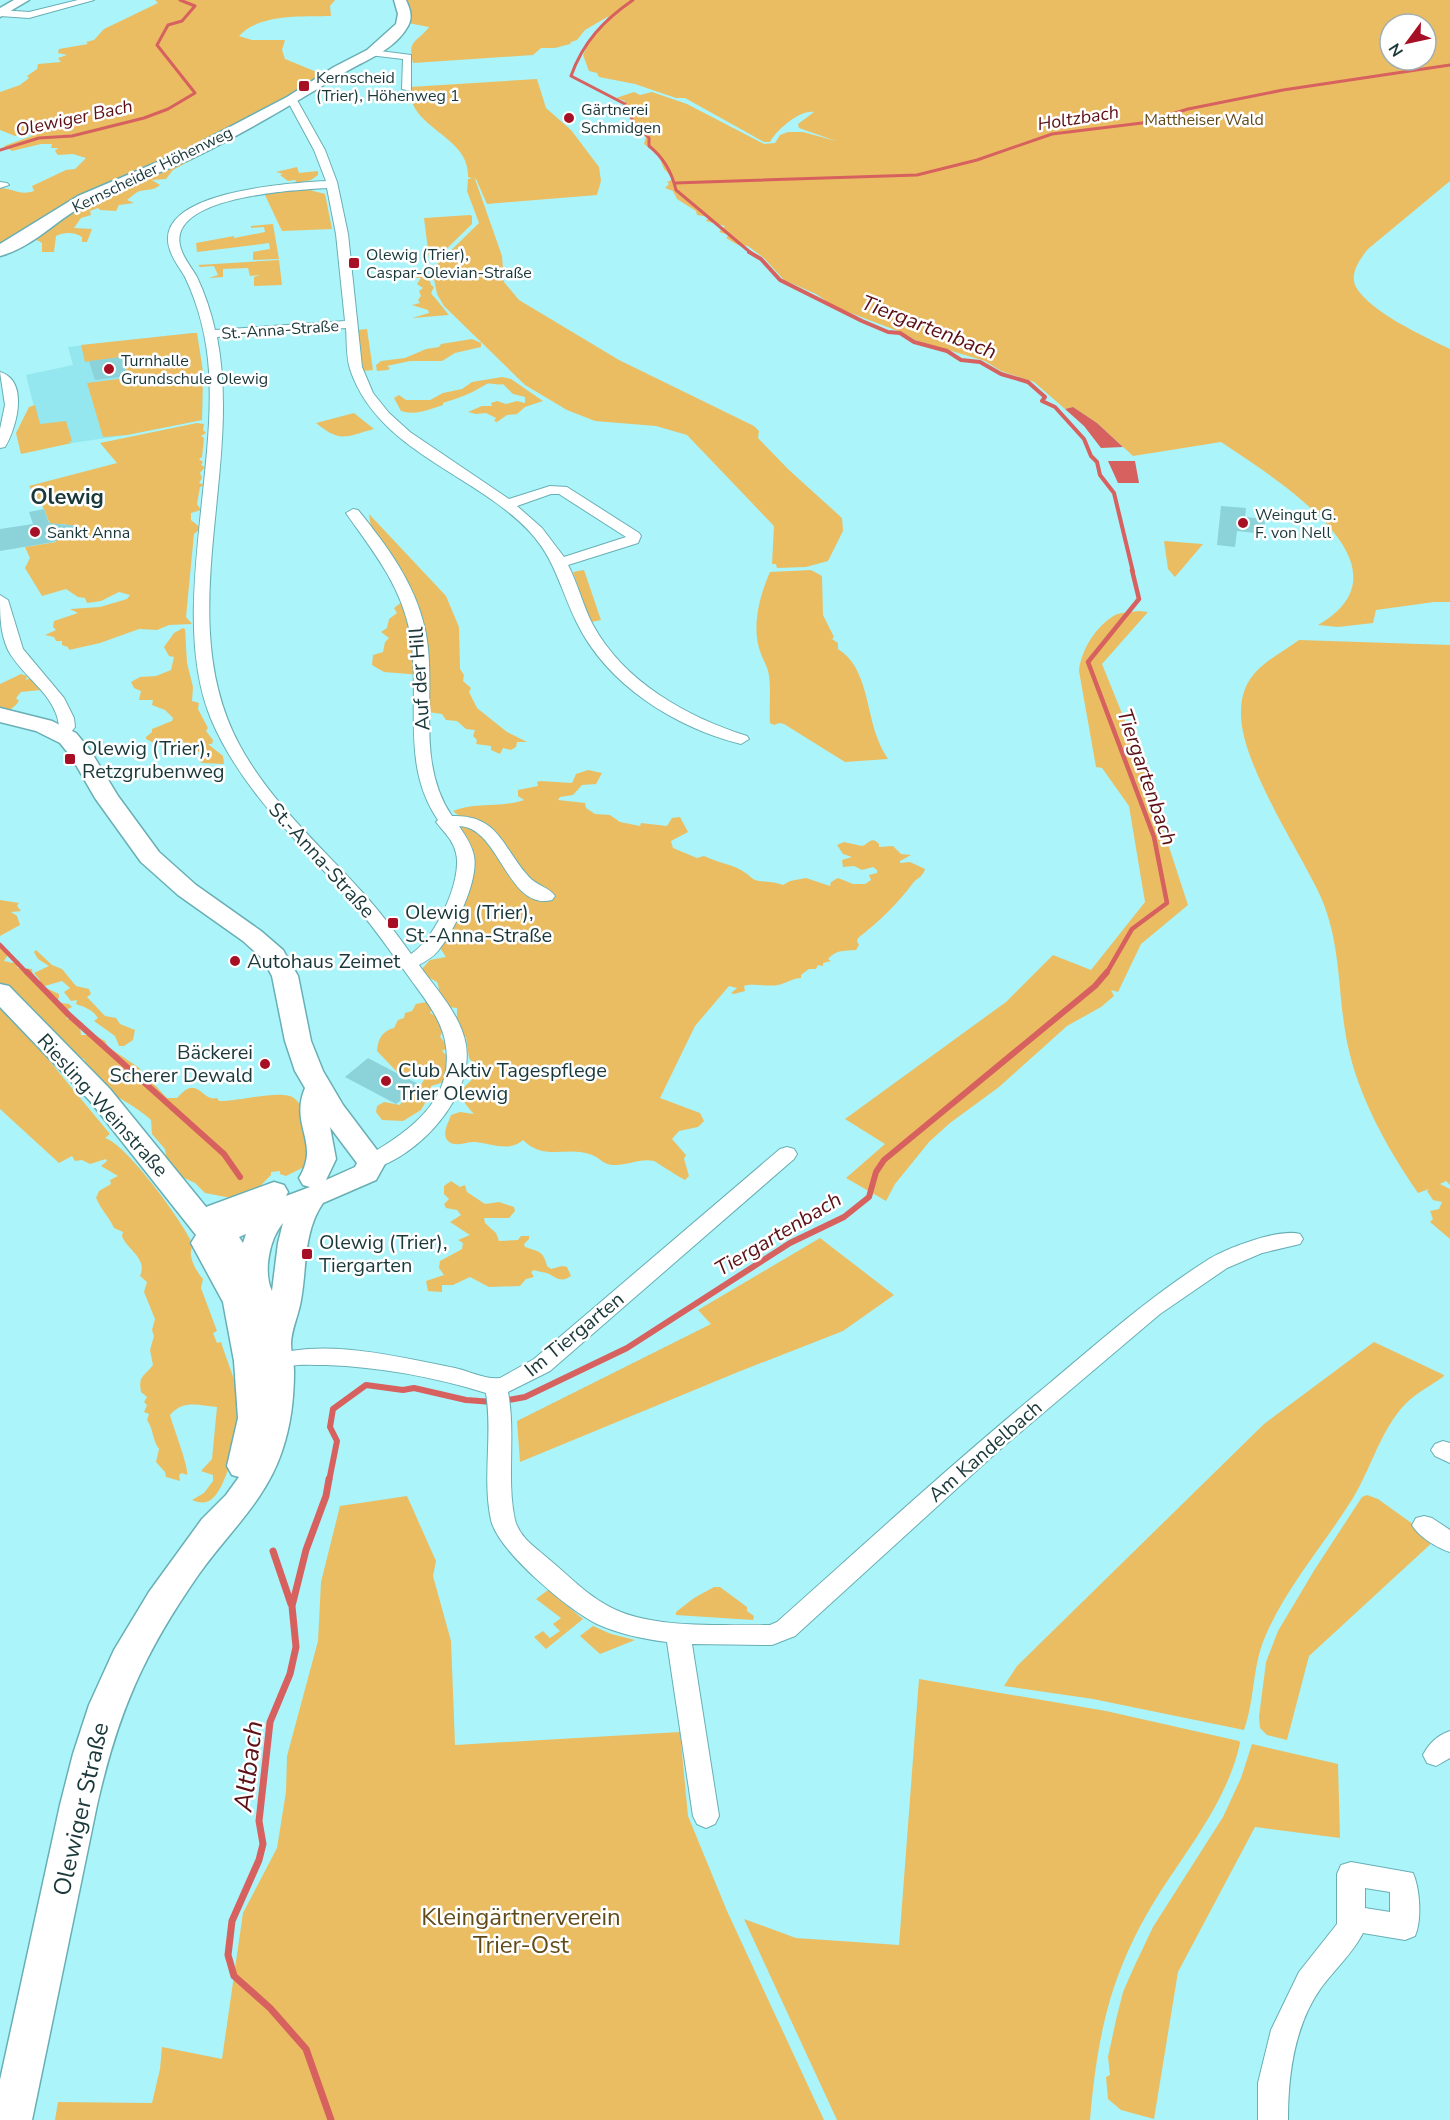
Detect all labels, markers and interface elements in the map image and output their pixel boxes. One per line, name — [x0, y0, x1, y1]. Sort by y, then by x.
north arrow — [1378, 12, 1438, 72]
text: N — [1384, 39, 1409, 61]
place label: Kernscheid (Trier), Höhenweg 1 — [316, 67, 460, 107]
marker: Kernscheid (Trier), Höhenweg 1 — [297, 79, 311, 93]
water label: Olewiger Bach — [13, 94, 135, 142]
place label: Gärtnerei Schmidgen — [581, 99, 661, 139]
water label: Holtzbach — [1036, 100, 1120, 136]
park label: Mattheiser Wald — [1144, 109, 1264, 131]
marker: Gärtnerei Schmidgen — [562, 111, 576, 125]
street label: Kernscheider Höhenweg — [68, 121, 236, 218]
place label: Olewig (Trier), Caspar-Olevian-Straße — [366, 244, 532, 284]
marker: Olewig (Trier), Caspar-Olevian-Straße — [347, 256, 361, 270]
water label: Tiergartenbach — [857, 288, 1001, 366]
street label: St.-Anna-Straße — [221, 315, 340, 345]
place label: Turnhalle Grundschule Olewig — [121, 350, 268, 390]
marker: Turnhalle Grundschule Olewig — [102, 362, 116, 376]
district label: Olewig — [30, 482, 104, 512]
place label: Weingut G. F. von Nell — [1255, 504, 1336, 544]
marker: Weingut G. F. von Nell — [1236, 516, 1250, 530]
place label: Sankt Anna — [47, 522, 130, 544]
marker: Sankt Anna — [28, 525, 42, 539]
street label: Auf der Hill — [402, 626, 437, 732]
water label: Tiergartenbach — [1110, 705, 1184, 849]
place label: Olewig (Trier), Retzgrubenweg — [82, 735, 225, 785]
marker: Olewig (Trier), Retzgrubenweg — [63, 752, 77, 766]
street label: St.-Anna-Straße — [262, 797, 381, 924]
place label: Olewig (Trier), St.-Anna-Straße — [405, 899, 552, 949]
marker: Olewig (Trier), St.-Anna-Straße — [386, 916, 400, 930]
place label: Autohaus Zeimet — [247, 948, 401, 975]
marker: Autohaus Zeimet — [228, 954, 242, 968]
street label: Riesling-Weinstraße — [31, 1028, 174, 1183]
place label: Bäckerei Scherer Dewald — [109, 1039, 253, 1089]
marker: Bäckerei Scherer Dewald — [258, 1057, 272, 1071]
place label: Club Aktiv Tagespflege Trier Olewig — [398, 1057, 607, 1107]
marker: Club Aktiv Tagespflege Trier Olewig — [379, 1074, 393, 1088]
water label: Tiergartenbach — [710, 1185, 846, 1283]
place label: Olewig (Trier), Tiergarten — [319, 1229, 448, 1279]
marker: Olewig (Trier), Tiergarten — [300, 1247, 314, 1261]
street label: Im Tiergarten — [519, 1286, 630, 1383]
street label: Am Kandelbach — [923, 1394, 1048, 1508]
street label: Olewiger Straße — [45, 1719, 117, 1899]
water label: Altbach — [225, 1719, 271, 1814]
park label: Kleingärtnerverein Trier-Ost — [421, 1901, 621, 1961]

